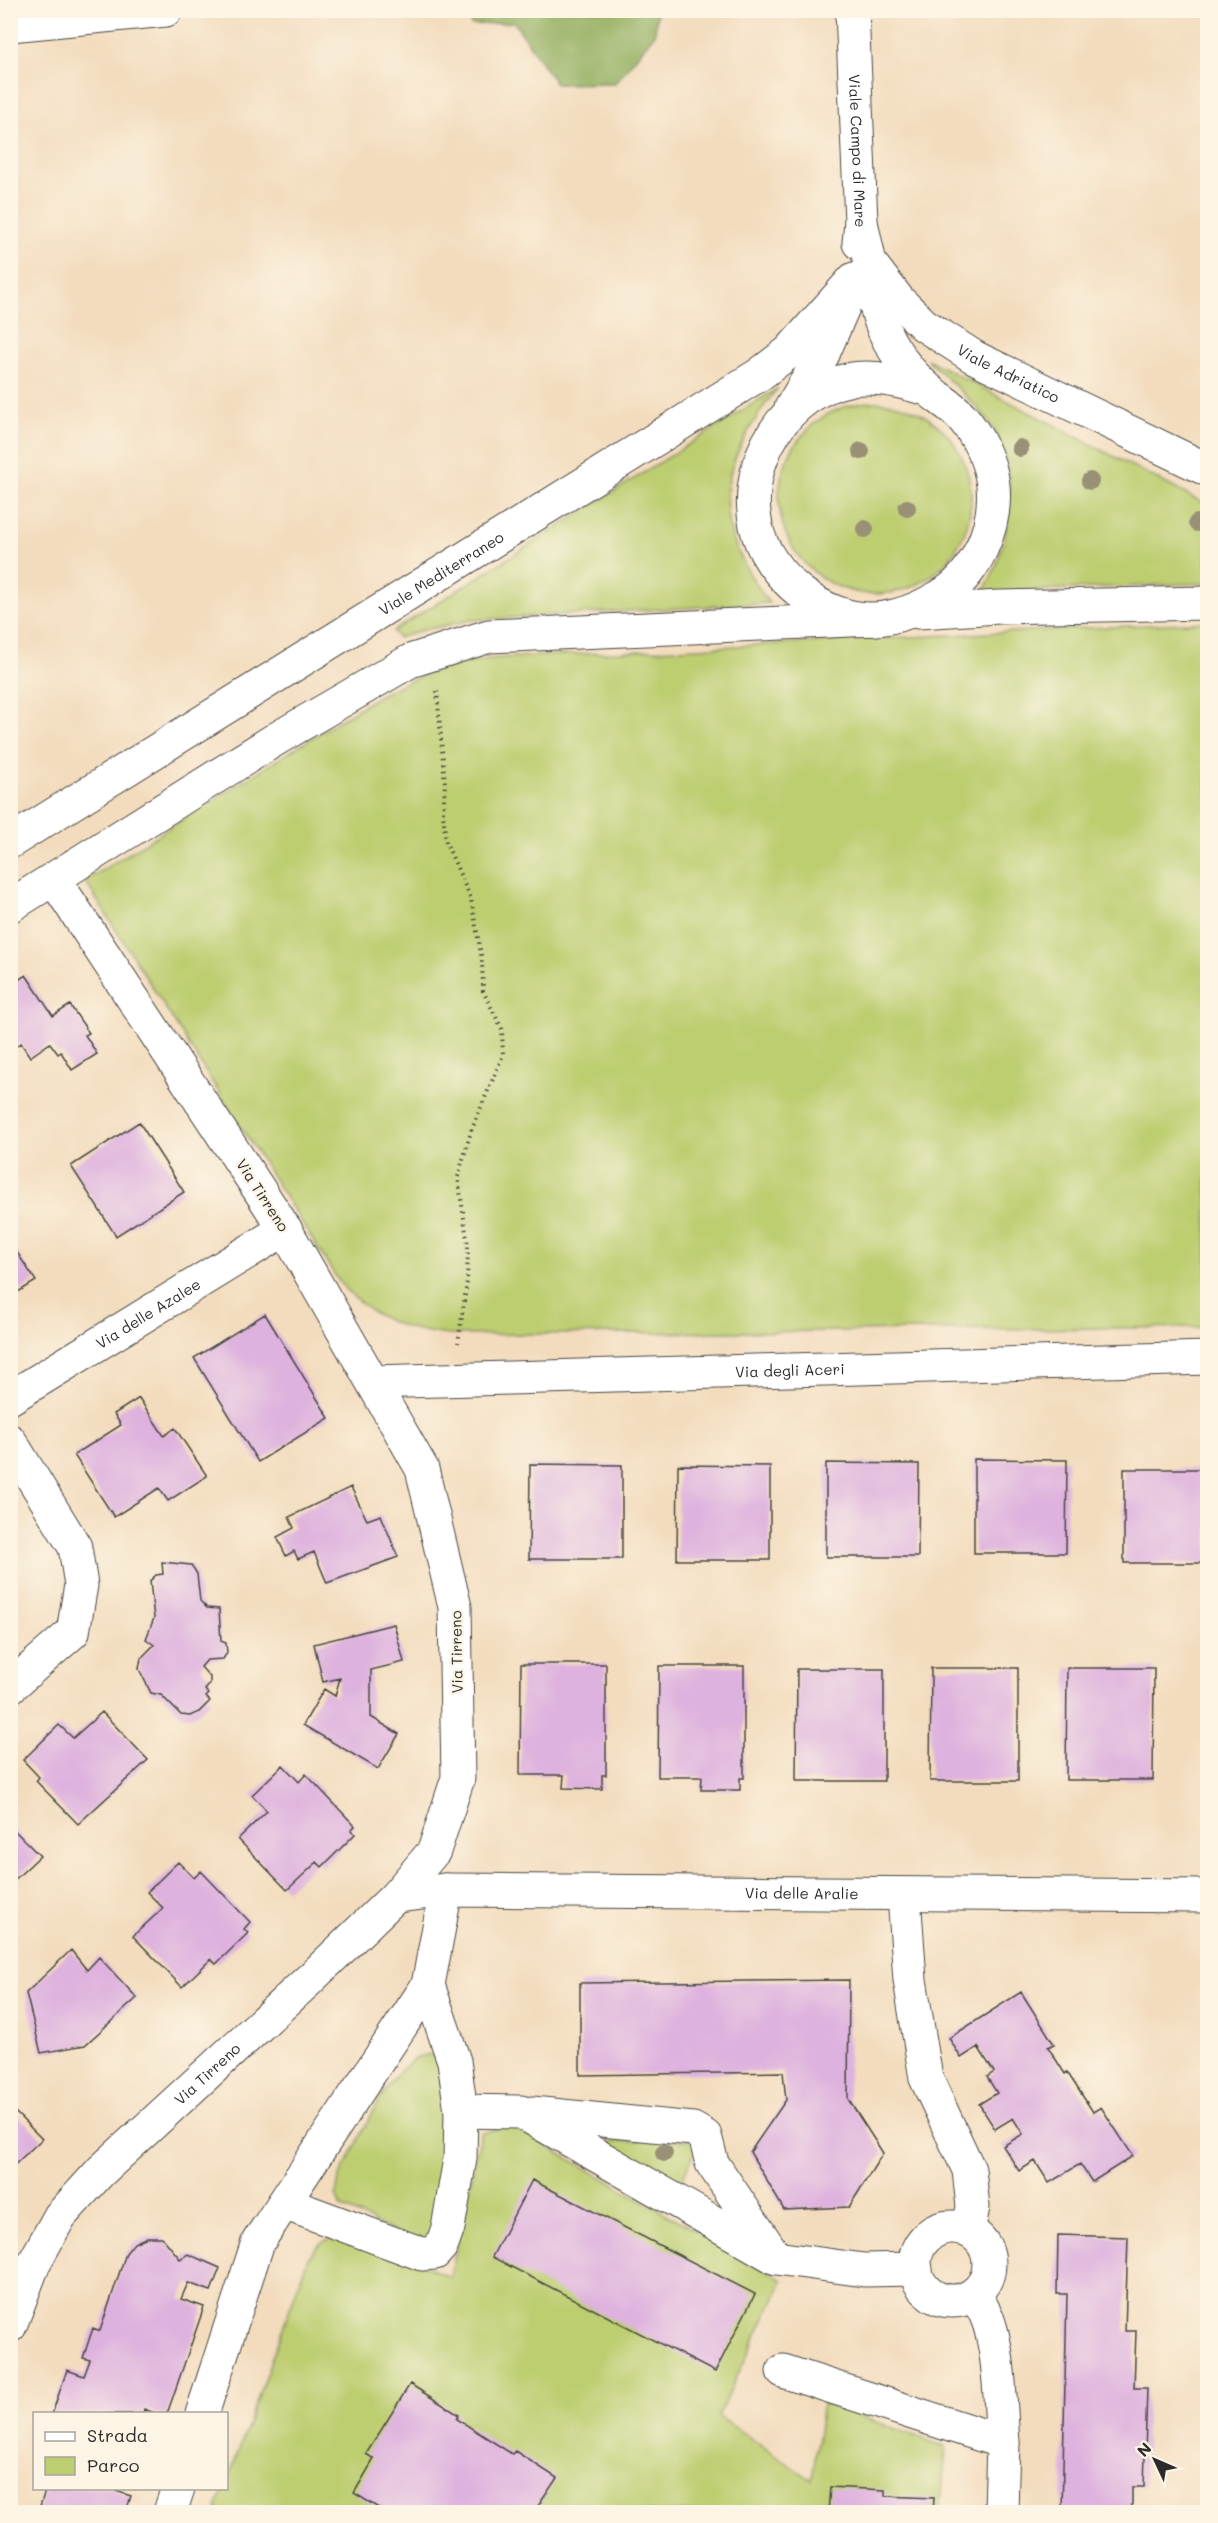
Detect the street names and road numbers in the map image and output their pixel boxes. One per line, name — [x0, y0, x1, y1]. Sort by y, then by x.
street label: Viale Campo di Mare — [845, 74, 871, 229]
street label: Viale Adriatico — [954, 339, 1063, 407]
street label: Viale Mediterraneo — [375, 526, 507, 620]
street label: Via Tirreno — [232, 1155, 294, 1235]
street label: Via delle Azalee — [92, 1273, 204, 1353]
street label: Via degli Aceri — [735, 1358, 845, 1382]
street label: Via Tirreno — [445, 1610, 467, 1694]
street label: Via delle Aralie — [745, 1882, 859, 1903]
street label: Via Tirreno — [170, 2038, 244, 2109]

